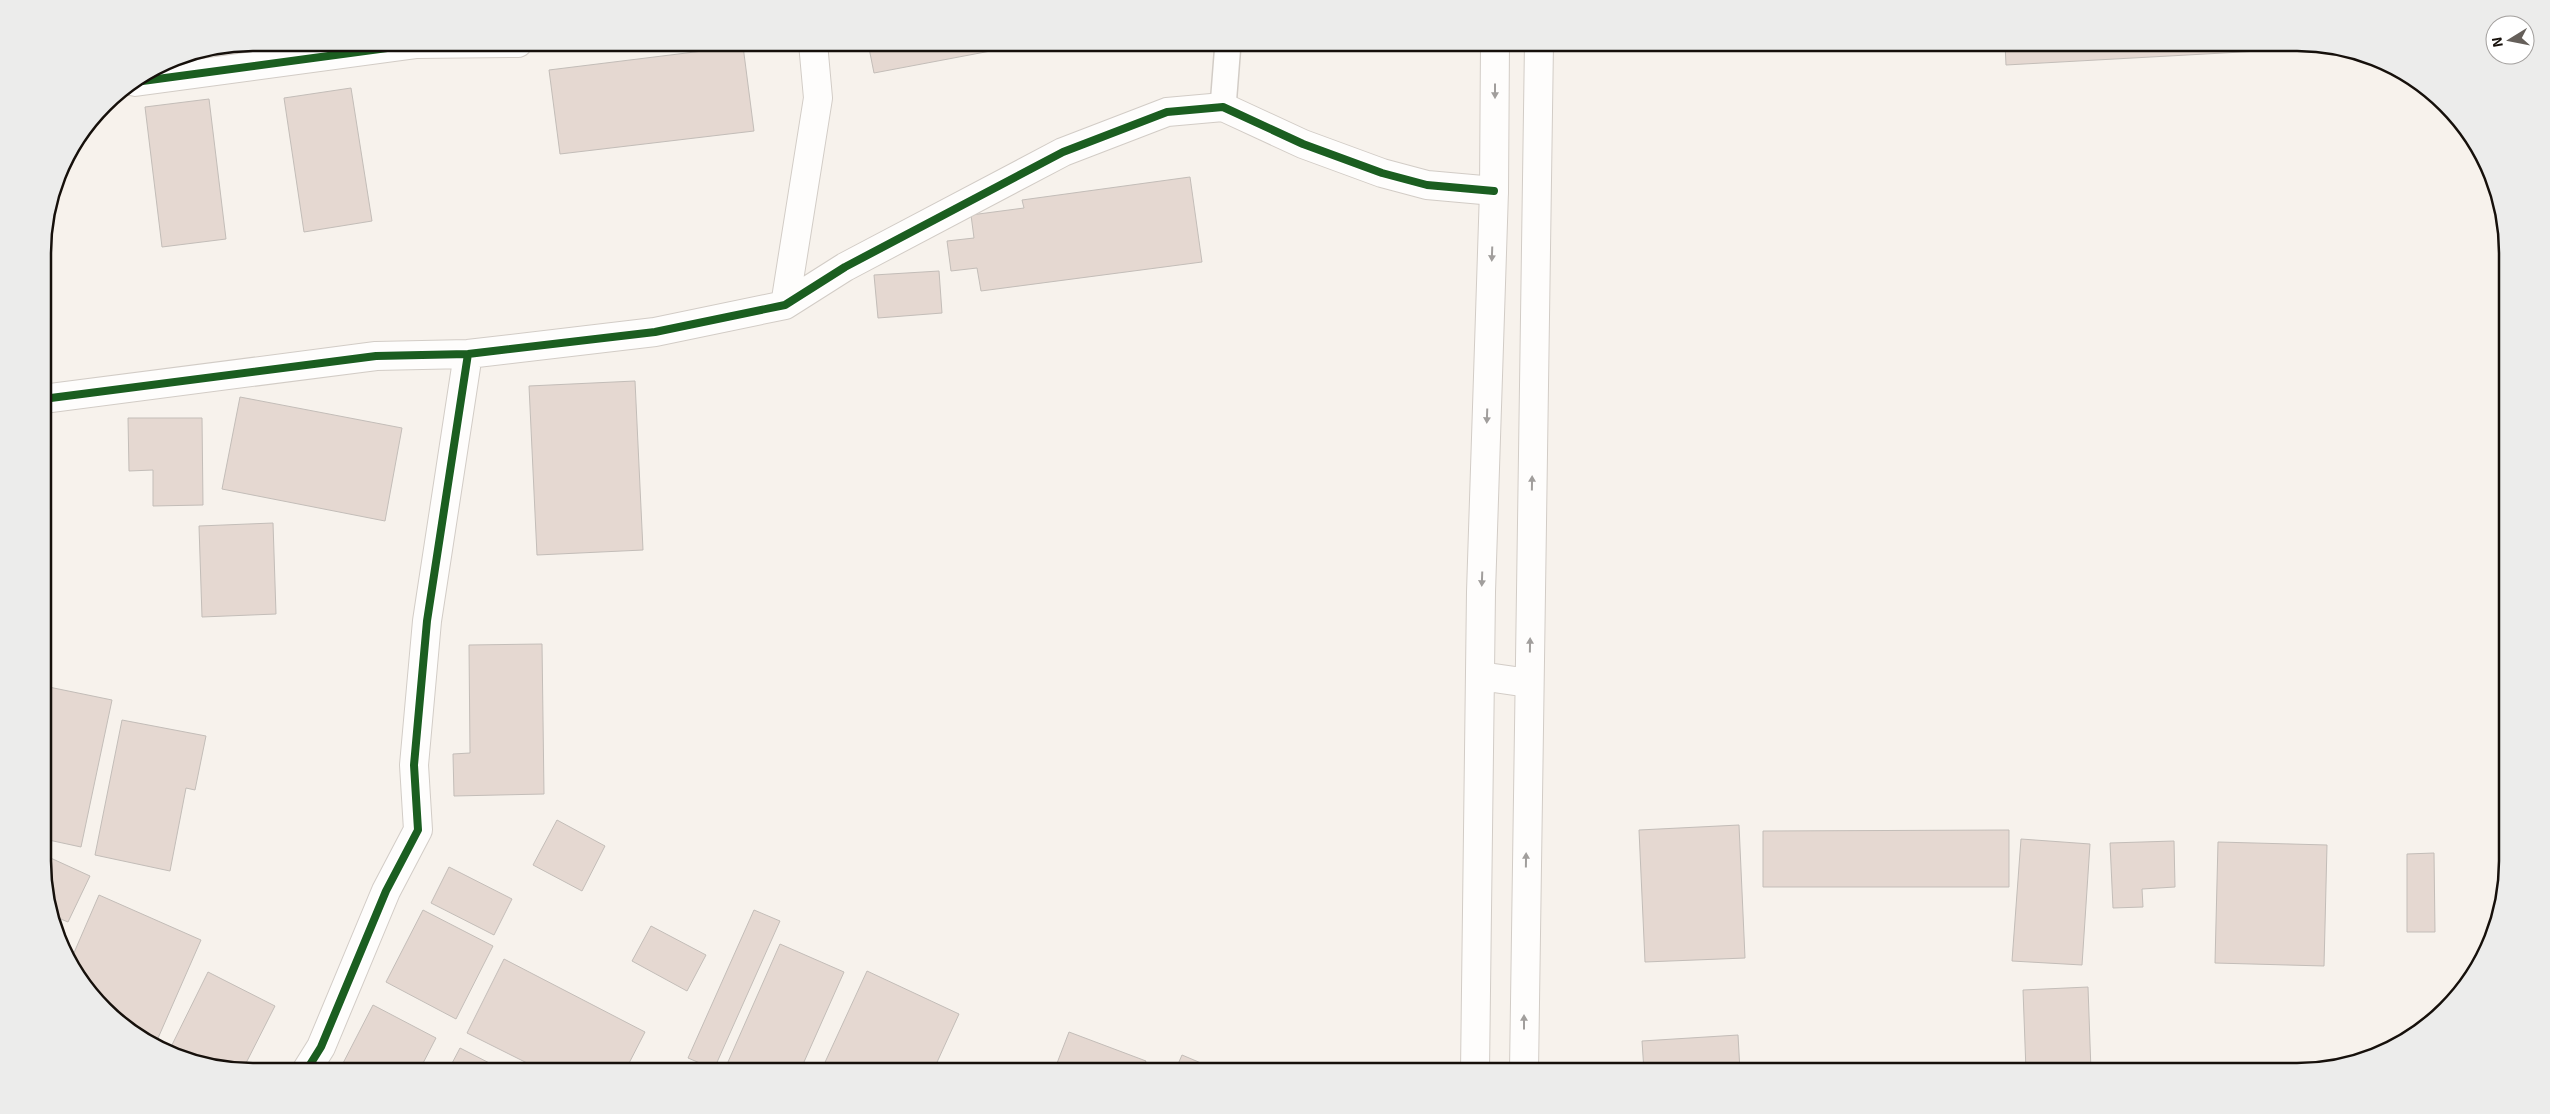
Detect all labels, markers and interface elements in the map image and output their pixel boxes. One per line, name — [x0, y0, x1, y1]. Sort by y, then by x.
north arrow — [2485, 15, 2535, 65]
text: N — [2487, 36, 2506, 49]
one-way arrow — [1491, 83, 1499, 99]
one-way arrow — [1488, 246, 1496, 262]
one-way arrow — [1483, 408, 1491, 424]
one-way arrow — [1529, 474, 1537, 490]
one-way arrow — [1477, 571, 1485, 587]
one-way arrow — [1526, 637, 1534, 653]
one-way arrow — [1522, 852, 1530, 868]
one-way arrow — [1520, 1014, 1528, 1030]

